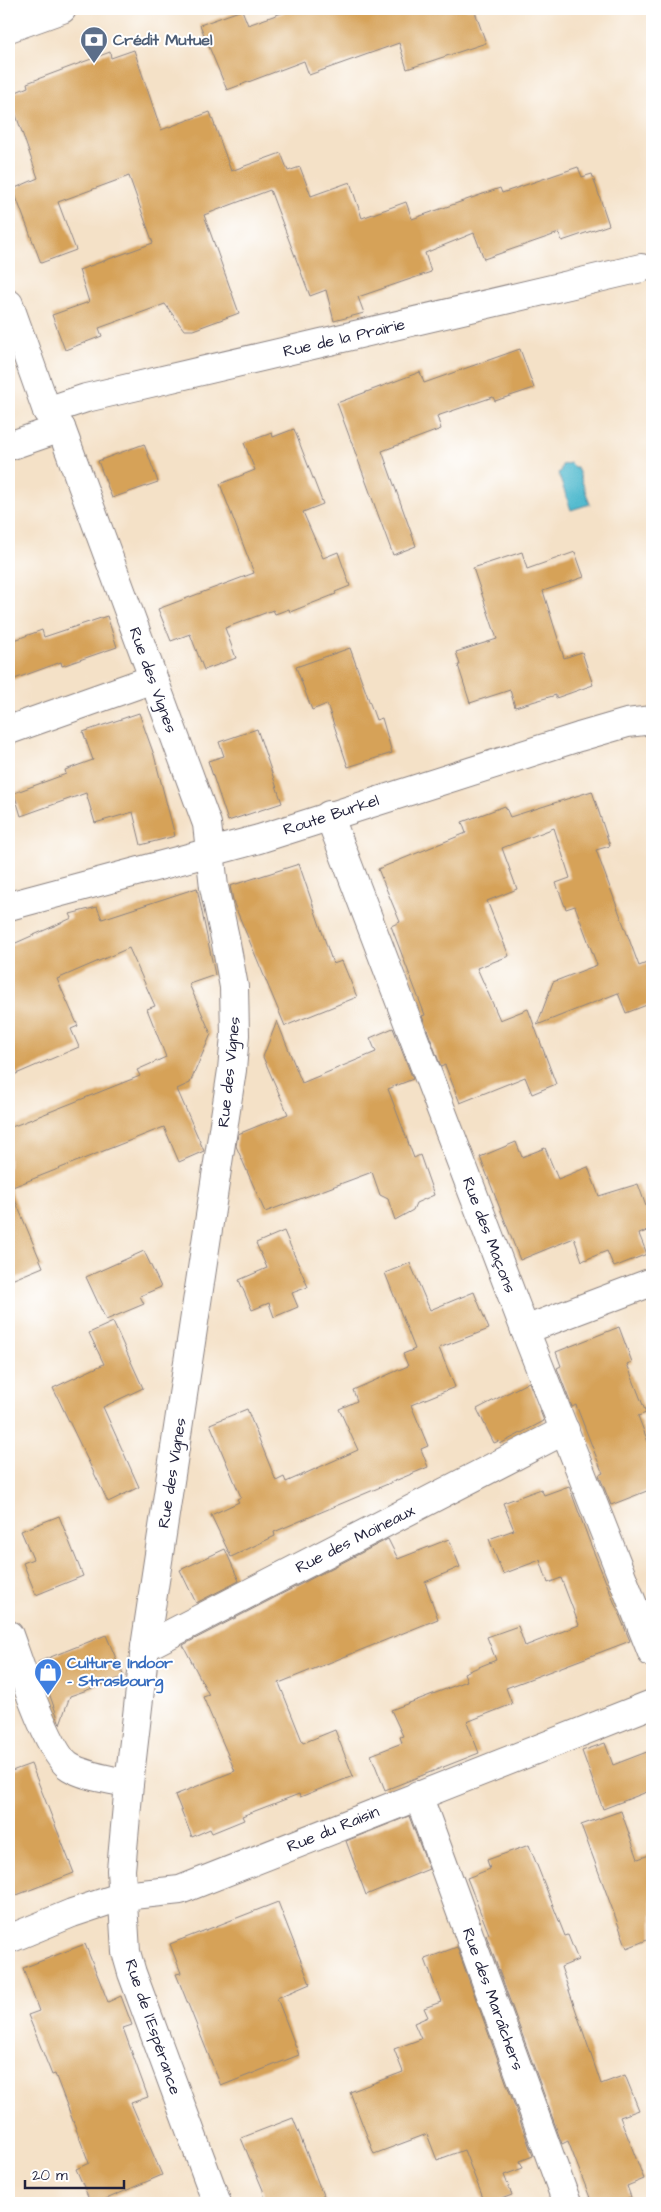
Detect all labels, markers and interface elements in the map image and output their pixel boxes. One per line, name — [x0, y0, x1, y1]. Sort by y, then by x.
bank icon: Crédit Mutuel — [79, 25, 109, 64]
place label: Crédit Mutuel — [113, 29, 213, 51]
street label: Rue de la Prairie — [281, 313, 407, 363]
street label: Rue des Vignes — [123, 624, 182, 736]
street label: Route Burkel — [280, 789, 382, 841]
street label: Rue des Vignes — [212, 1016, 247, 1129]
street label: Rue des Maçons — [457, 1174, 521, 1296]
street label: Rue des Vignes — [152, 1416, 193, 1530]
street label: Rue des Moineaux — [292, 1499, 419, 1579]
place label: Culture Indoor - Strasbourg — [67, 1652, 173, 1694]
shop icon: Culture Indoor - Strasbourg — [33, 1657, 63, 1696]
street label: Rue du Raisin — [284, 1800, 382, 1858]
street label: Rue des Maraîchers — [457, 1925, 529, 2073]
street label: Rue de l'Espérance — [120, 1956, 187, 2098]
scale bar — [25, 2157, 124, 2189]
text: 20 m — [32, 2165, 68, 2186]

